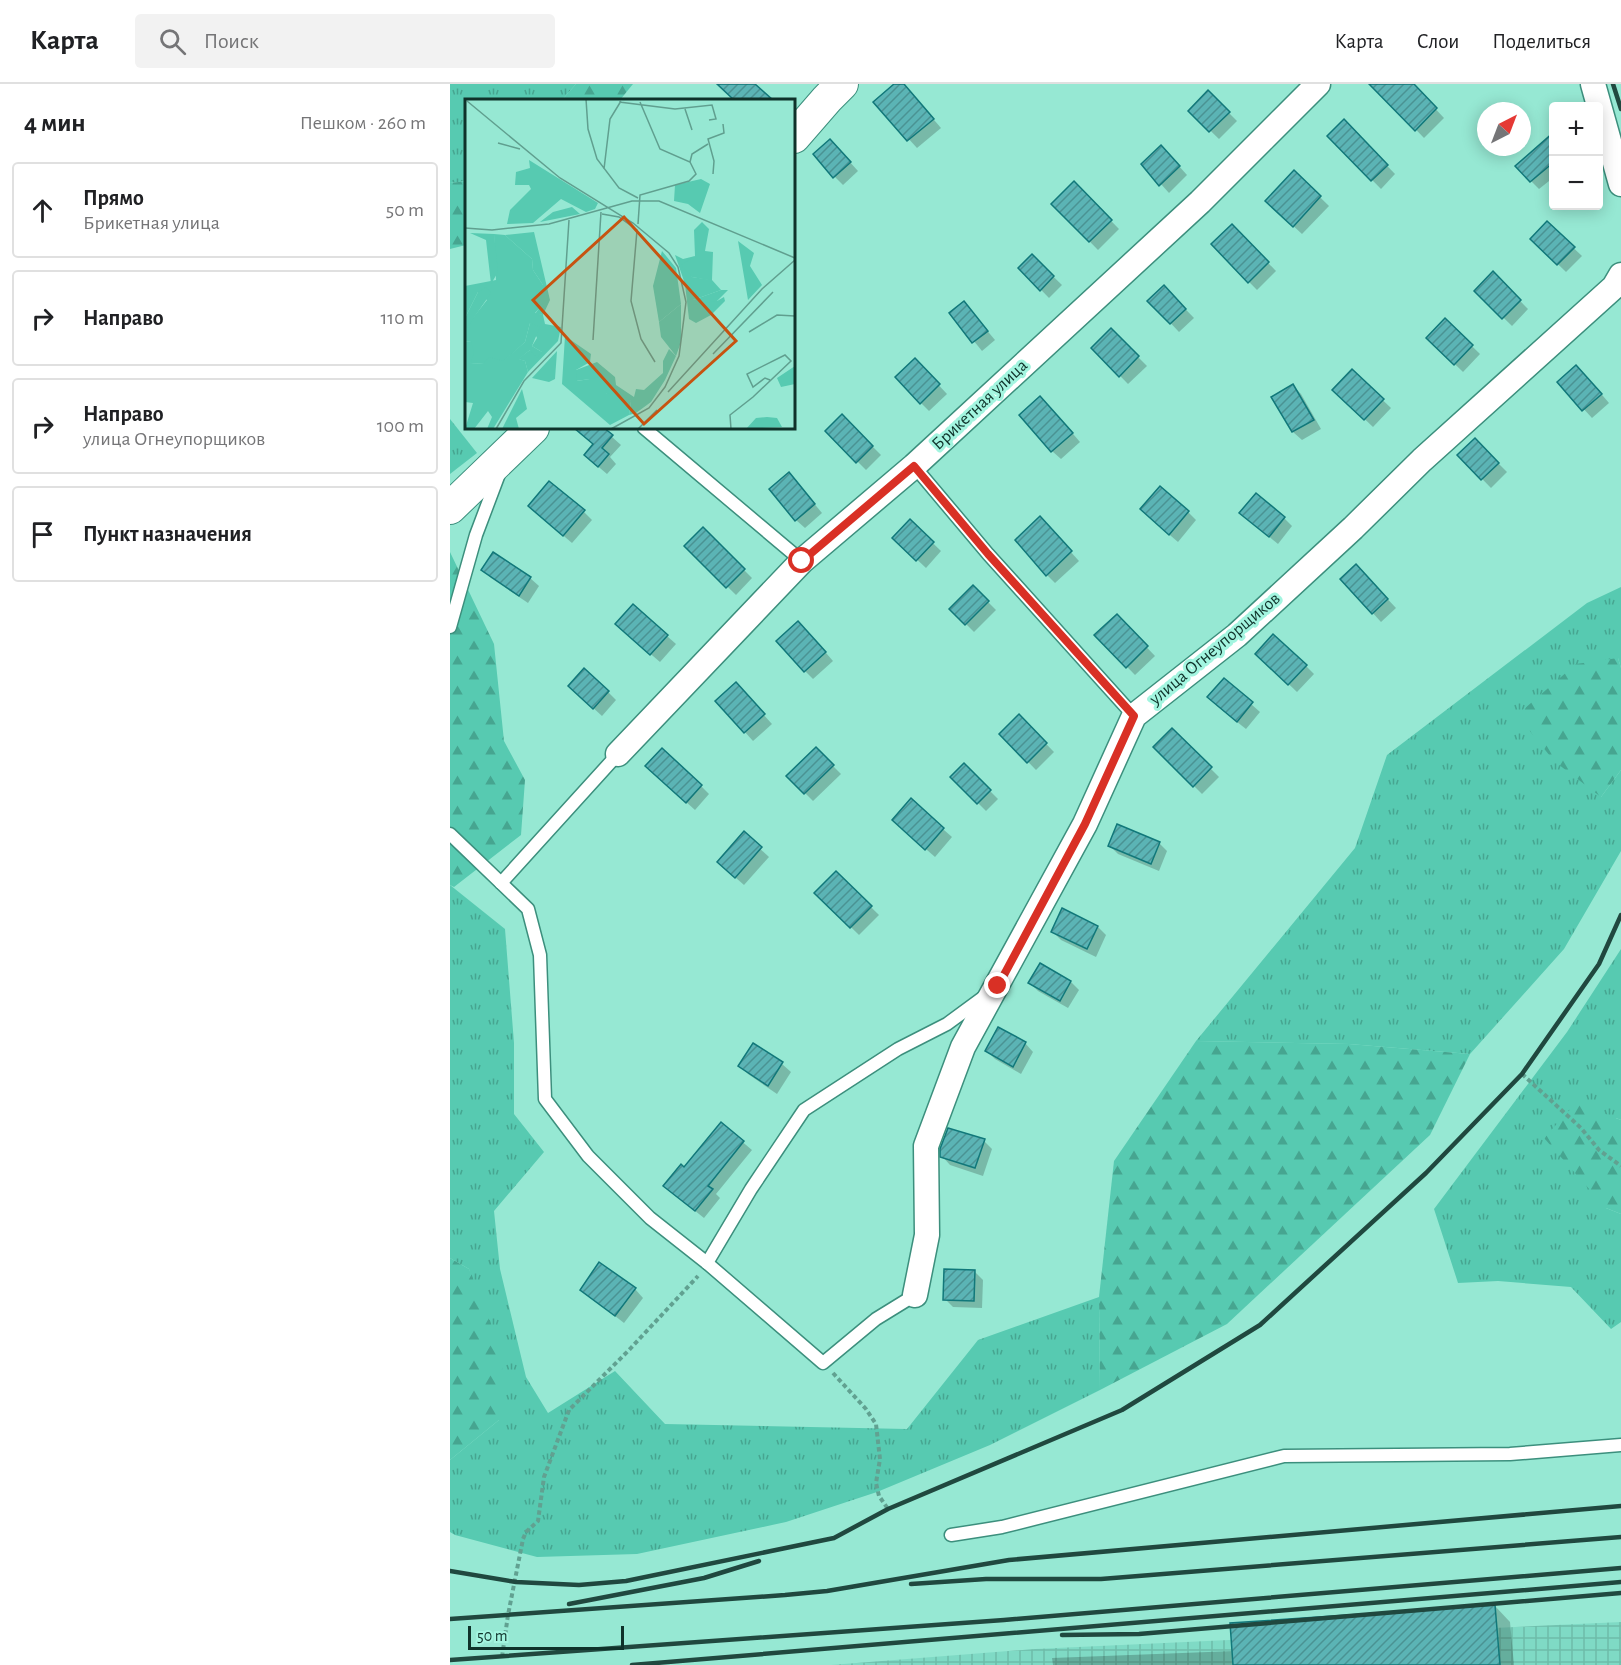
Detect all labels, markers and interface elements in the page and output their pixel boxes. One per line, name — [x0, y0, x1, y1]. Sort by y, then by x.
search box — [135, 14, 555, 68]
icon: search — [156, 25, 189, 58]
text: Карта — [30, 27, 99, 55]
text: Поиск — [204, 30, 259, 52]
text: Карта — [1334, 31, 1384, 52]
text: Слои — [1417, 31, 1459, 52]
text: Поделиться — [1492, 31, 1591, 52]
inset map — [465, 99, 795, 429]
north arrow — [1477, 102, 1531, 156]
map controls — [1549, 102, 1603, 210]
button: + — [1549, 102, 1603, 156]
text: 4 мин — [24, 110, 86, 136]
text: Пешком · 260 m — [300, 113, 426, 133]
button: − — [1549, 156, 1603, 210]
text: Прямо — [83, 187, 144, 209]
icon: ahead — [26, 194, 59, 227]
text: 50 m — [386, 200, 424, 220]
text: Брикетная улица — [83, 213, 220, 233]
icon: right — [26, 302, 59, 335]
text: Направо — [83, 307, 164, 329]
text: 110 m — [380, 308, 424, 328]
street label: Брикетная улица — [929, 356, 1031, 454]
text: Направо — [83, 403, 164, 425]
icon: right — [26, 410, 59, 443]
text: 100 m — [377, 416, 424, 436]
text: улица Огнеупорщиков — [83, 429, 265, 449]
icon: arrive — [26, 518, 59, 551]
text: Пункт назначения — [83, 523, 252, 545]
route start — [788, 547, 814, 573]
street label: улица Огнеупорщиков — [1146, 589, 1284, 709]
route end — [984, 972, 1010, 998]
scale bar — [468, 1623, 624, 1650]
text: 50 m — [477, 1628, 508, 1644]

